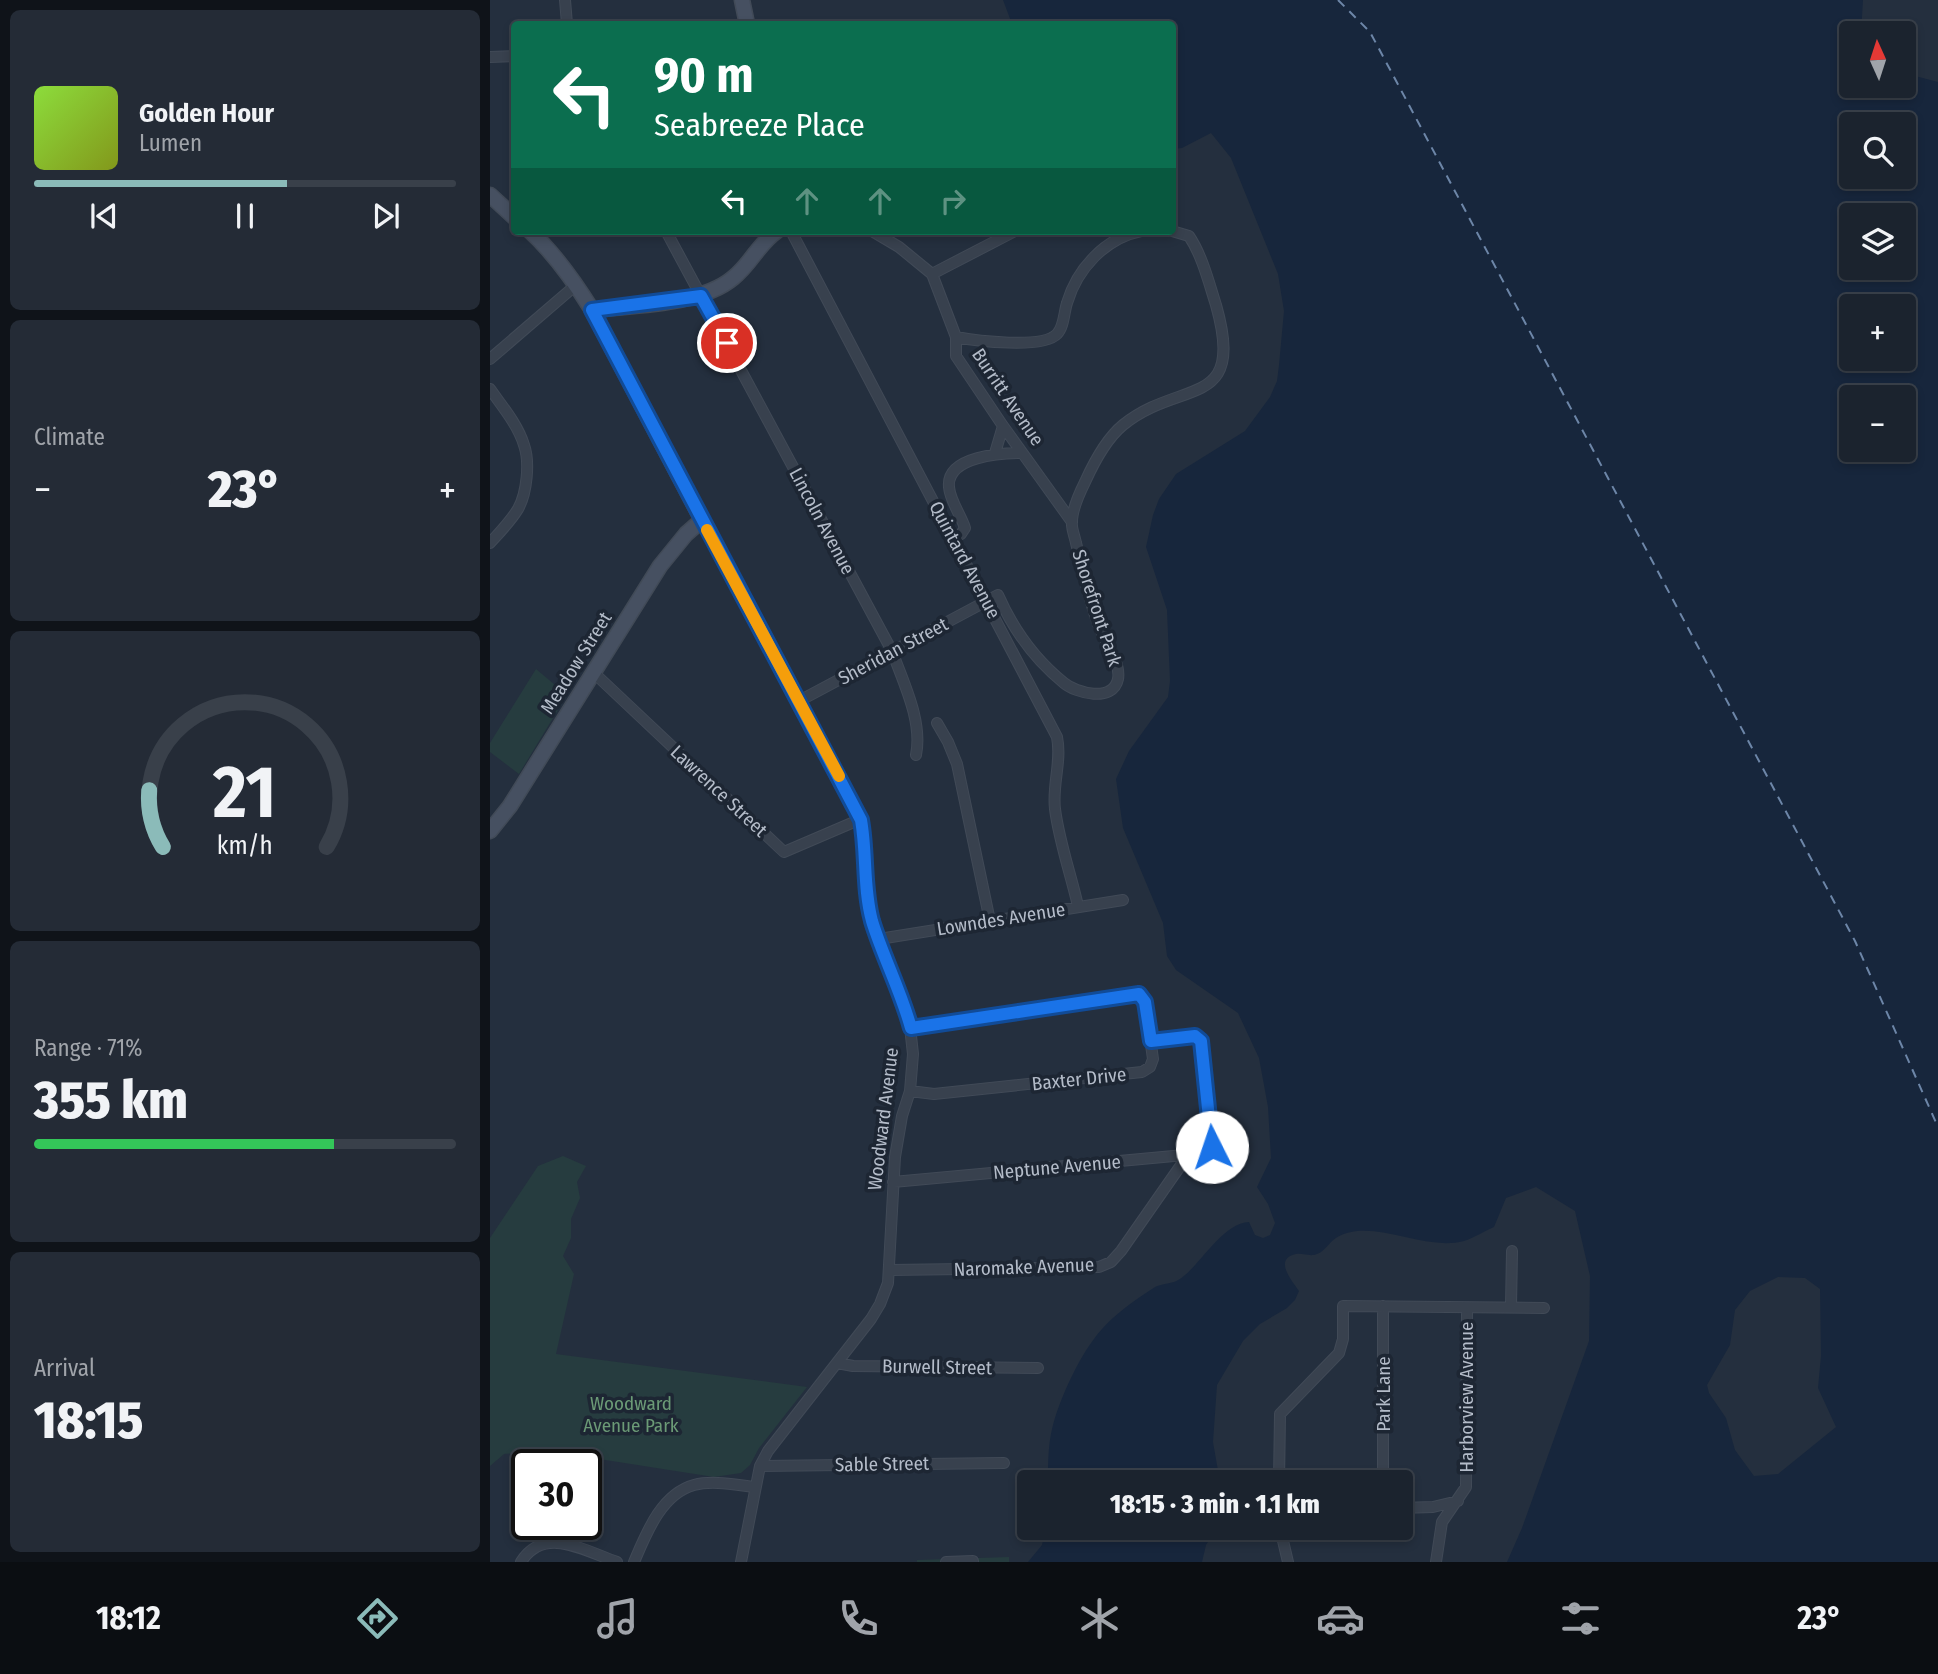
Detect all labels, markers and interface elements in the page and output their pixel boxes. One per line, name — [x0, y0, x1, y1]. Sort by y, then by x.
north arrow — [1839, 21, 1916, 98]
map controls — [1839, 21, 1916, 462]
text: 90 m — [654, 46, 754, 105]
icon: left — [539, 49, 630, 140]
text: Golden Hour — [139, 98, 274, 129]
text: Seabreeze Place — [654, 106, 865, 144]
button: search — [1839, 112, 1916, 189]
text: Lumen — [139, 129, 202, 157]
icon: left — [715, 182, 753, 220]
icon: ahead — [788, 182, 826, 220]
icon: ahead — [861, 182, 899, 220]
icon: right — [934, 182, 972, 220]
icon: previous — [85, 197, 123, 235]
icon: pause — [226, 197, 264, 235]
icon: next — [367, 197, 405, 235]
button: layers — [1839, 203, 1916, 280]
button: + — [1839, 294, 1916, 371]
pin — [697, 313, 757, 373]
icon: arrive — [708, 324, 746, 362]
street label: Burritt Avenue — [967, 344, 1049, 450]
button: − — [1839, 385, 1916, 462]
text: Climate — [34, 423, 105, 451]
text: 23° — [208, 458, 282, 521]
street label: Lincoln Avenue — [784, 464, 860, 578]
text: − — [34, 467, 51, 513]
text: + — [439, 467, 456, 513]
street label: Quintard Avenue — [924, 497, 1006, 623]
street label: Shorefront Park — [1067, 547, 1127, 669]
street label: Meadow Street — [536, 607, 617, 718]
street label: Sheridan Street — [834, 612, 952, 690]
street label: Lawrence Street — [666, 740, 773, 842]
text: 21 — [212, 749, 277, 836]
text: km/h — [217, 831, 273, 861]
street label: Lowndes Avenue — [935, 897, 1067, 941]
text: Range · 71% — [34, 1034, 142, 1062]
street label: Woodward Avenue — [863, 1046, 903, 1192]
street label: Baxter Drive — [1031, 1063, 1127, 1095]
text: 355 km — [34, 1069, 188, 1132]
position arrow — [1175, 1110, 1249, 1184]
street label: Neptune Avenue — [992, 1150, 1122, 1184]
street label: Naromake Avenue — [953, 1253, 1095, 1281]
street label: Harborview Avenue — [1455, 1322, 1478, 1472]
text: Arrival — [34, 1354, 95, 1382]
street label: Burwell Street — [882, 1355, 993, 1379]
street label: Park Lane — [1372, 1356, 1395, 1432]
text: 18:15 — [34, 1389, 143, 1452]
park label: Woodward Avenue Park — [583, 1392, 679, 1437]
speed limit sign: 30 — [511, 1449, 602, 1540]
street label: Sable Street — [835, 1452, 930, 1476]
text: 18:15 · 3 min · 1.1 km — [1110, 1489, 1320, 1520]
icon: directions — [353, 1594, 402, 1643]
icon: music — [593, 1594, 642, 1643]
icon: phone — [834, 1594, 883, 1643]
icon: climate — [1075, 1594, 1124, 1643]
icon: car — [1316, 1594, 1365, 1643]
icon: filters — [1556, 1594, 1605, 1643]
text: 18:12 — [96, 1599, 161, 1637]
text: 23° — [1797, 1599, 1842, 1637]

